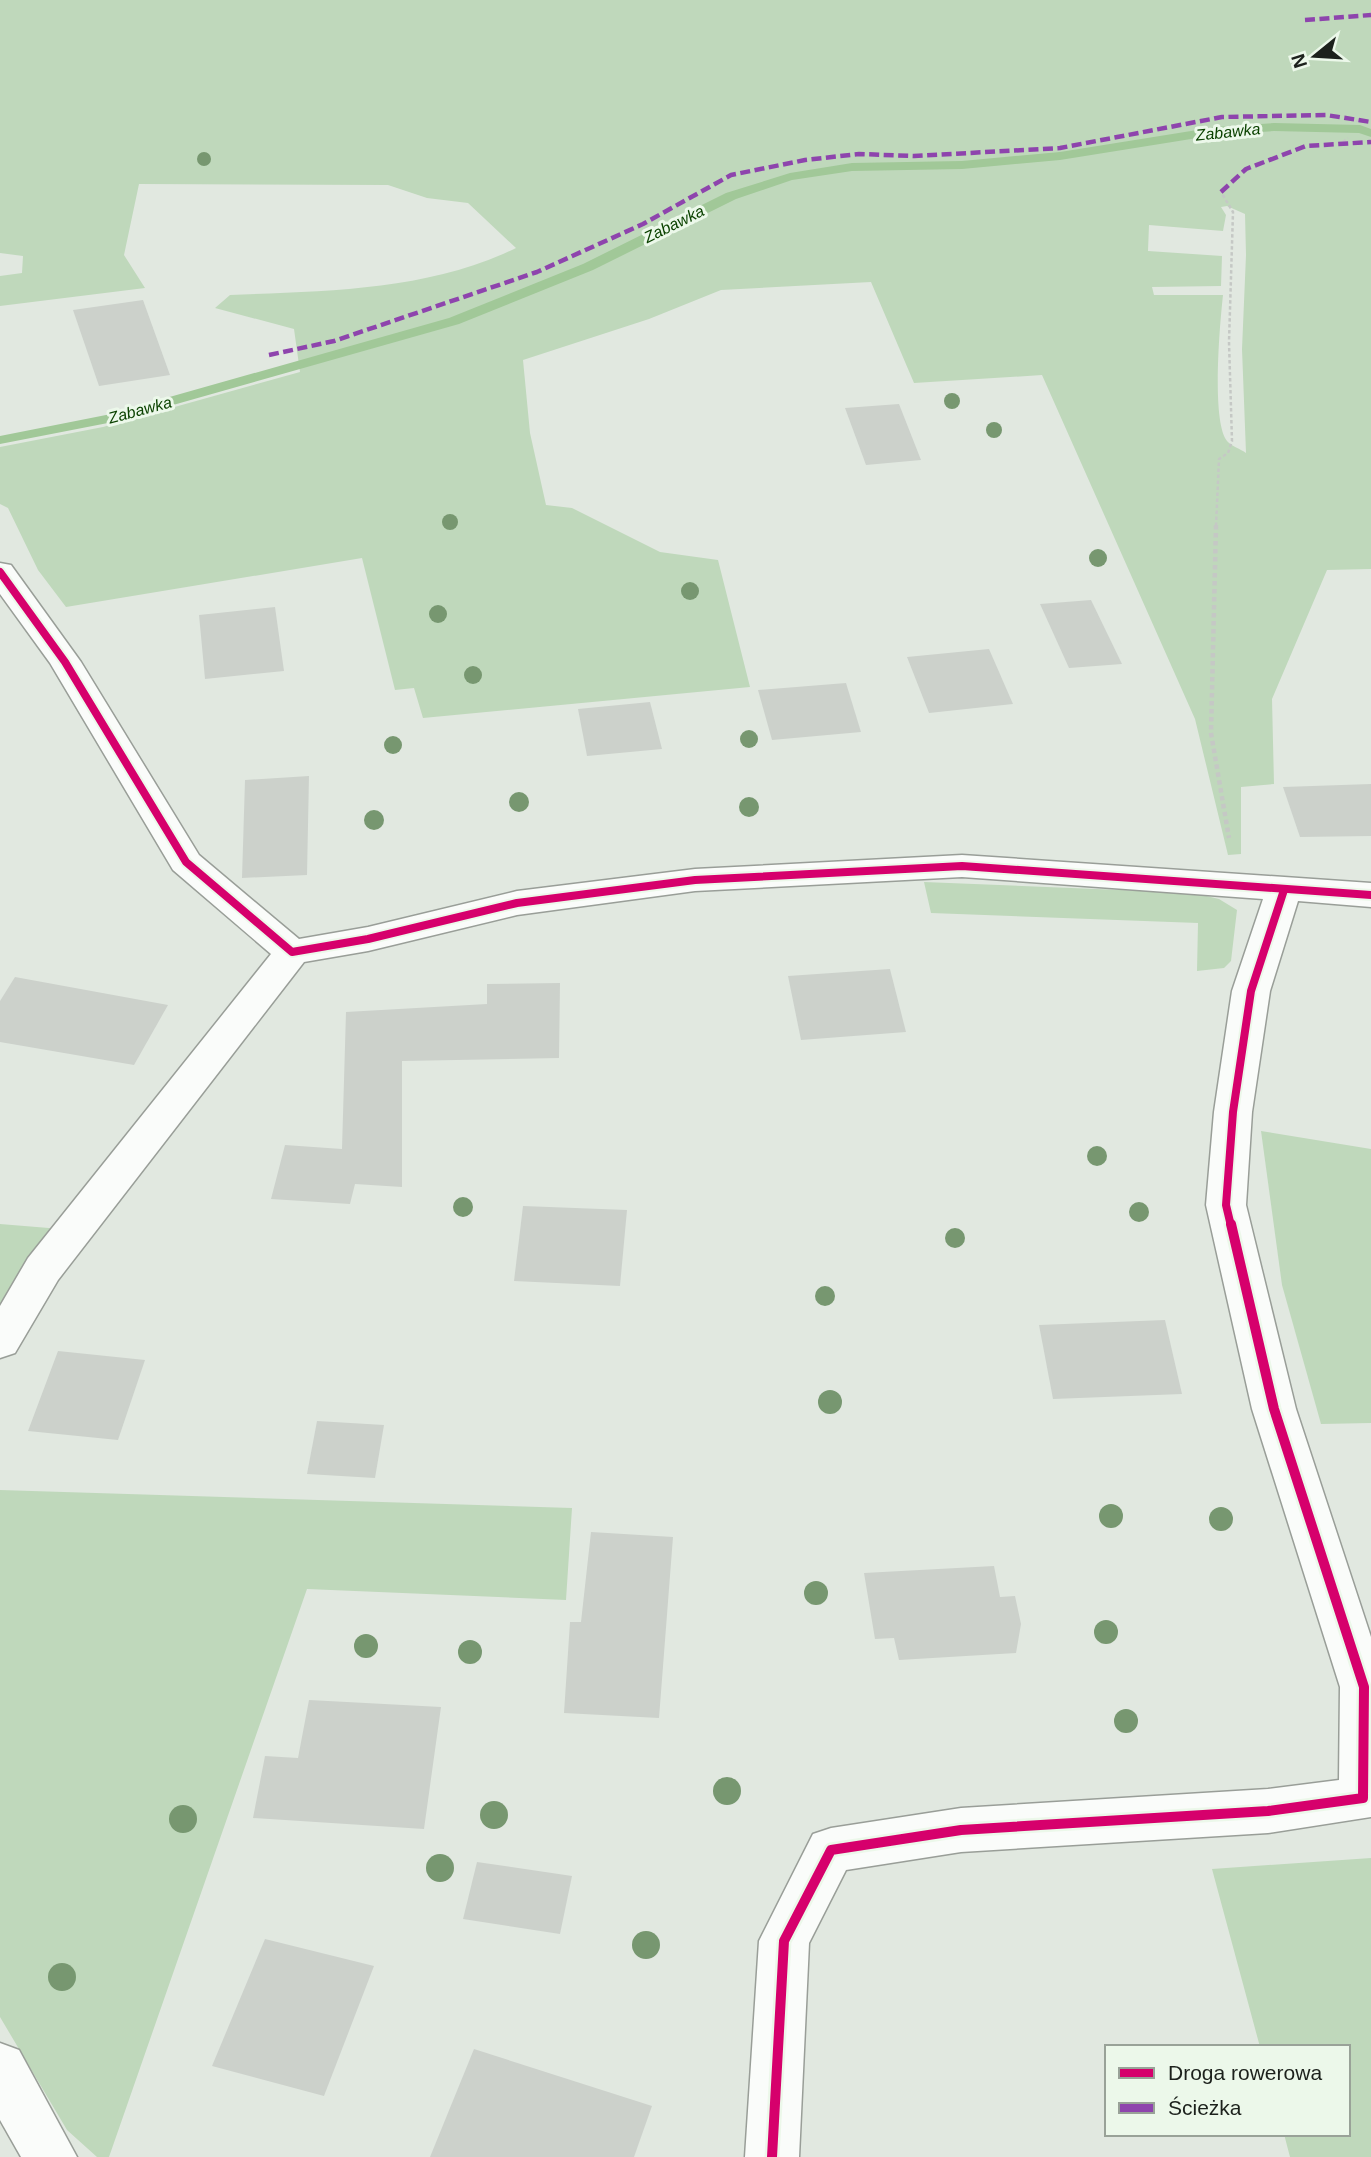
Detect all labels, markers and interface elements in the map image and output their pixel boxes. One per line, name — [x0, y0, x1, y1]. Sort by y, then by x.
north arrow — [1280, 21, 1350, 91]
text: N — [1287, 51, 1311, 71]
water label: Zabawka — [1194, 120, 1261, 144]
water label: Zabawka — [640, 202, 707, 246]
water label: Zabawka — [105, 393, 174, 427]
legend — [1105, 2045, 1350, 2136]
text: Droga rowerowa — [1168, 2061, 1322, 2084]
text: Ścieżka — [1168, 2096, 1242, 2119]

